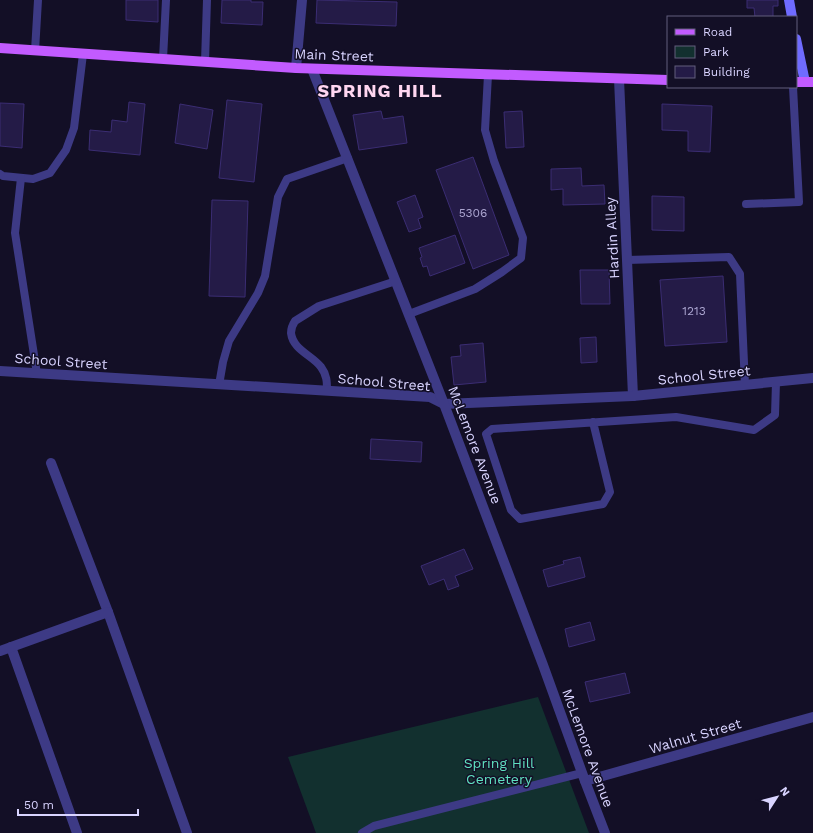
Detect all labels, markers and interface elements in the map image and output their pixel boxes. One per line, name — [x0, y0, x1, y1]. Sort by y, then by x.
legend — [667, 16, 797, 88]
text: Road — [703, 25, 732, 39]
text: Park — [703, 45, 729, 59]
street label: Main Street — [294, 46, 374, 64]
text: Building — [703, 65, 750, 79]
district label: SPRING HILL — [317, 80, 443, 101]
street label: Hardin Alley — [602, 196, 622, 279]
house number: 5306 — [459, 206, 487, 220]
house number: 1213 — [682, 304, 706, 318]
street label: School Street — [14, 350, 108, 372]
street label: School Street — [657, 362, 751, 388]
street label: School Street — [337, 370, 431, 394]
street label: McLemore Avenue — [445, 384, 505, 506]
street label: McLemore Avenue — [559, 687, 617, 809]
street label: Walnut Street — [647, 715, 743, 757]
park label: Spring Hill Cemetery — [464, 755, 535, 787]
north arrow — [757, 777, 797, 817]
text: N — [777, 784, 792, 799]
scale bar — [18, 791, 138, 817]
text: 50 m — [24, 798, 54, 812]

